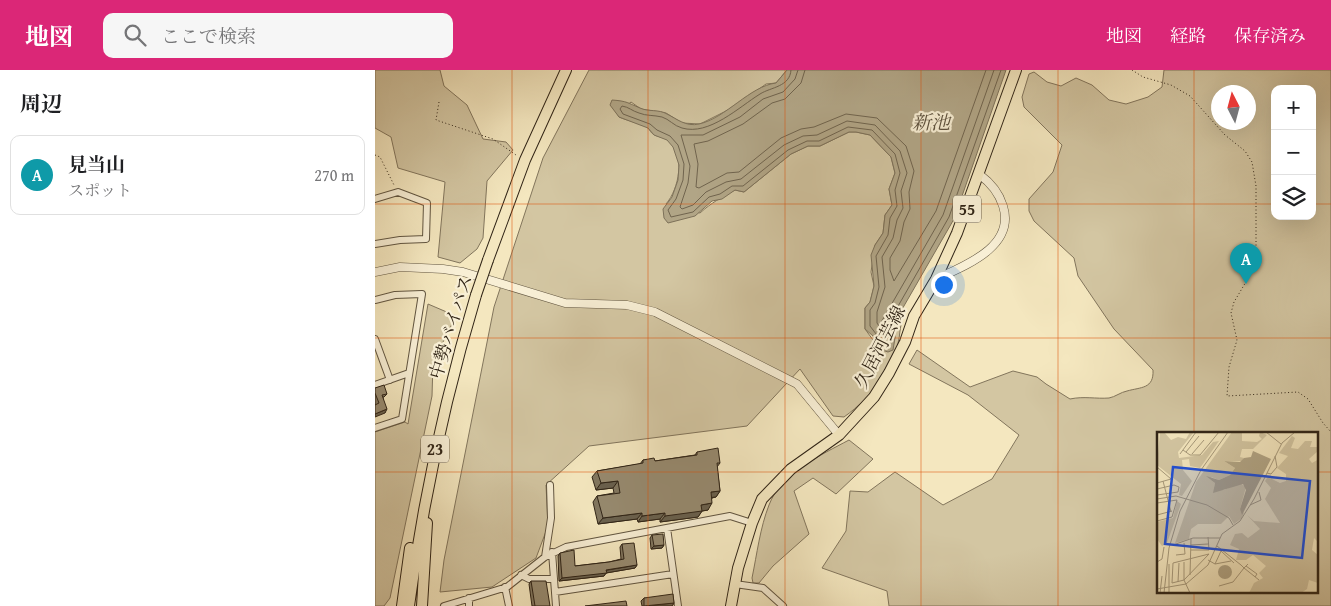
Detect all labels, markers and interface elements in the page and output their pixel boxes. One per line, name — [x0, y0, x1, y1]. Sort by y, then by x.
search box — [103, 13, 453, 58]
text: 地図 — [25, 19, 73, 54]
icon: search — [121, 21, 149, 49]
text: ここで検索 — [161, 22, 256, 50]
text: 地図 — [1106, 22, 1142, 49]
text: 経路 — [1170, 22, 1206, 49]
text: 保存済み — [1234, 22, 1306, 49]
north arrow — [1211, 85, 1256, 130]
map controls — [1271, 85, 1316, 220]
button: + — [1271, 85, 1316, 130]
text: 周辺 — [20, 88, 62, 119]
water label: 新池 — [912, 108, 952, 136]
button: − — [1271, 130, 1316, 175]
text: 見当山 — [68, 150, 125, 178]
text: A — [32, 163, 42, 187]
text: 270 m — [314, 163, 354, 187]
button: layers — [1271, 175, 1316, 220]
text: スポット — [68, 178, 132, 202]
road number: 55 — [953, 196, 981, 222]
pin: A — [1230, 243, 1262, 284]
street label: 中勢バイパス — [422, 271, 479, 382]
your location — [931, 272, 957, 298]
street label: 久居河芸線 — [847, 301, 912, 393]
inset map — [1157, 432, 1319, 594]
road number: 23 — [421, 436, 449, 462]

